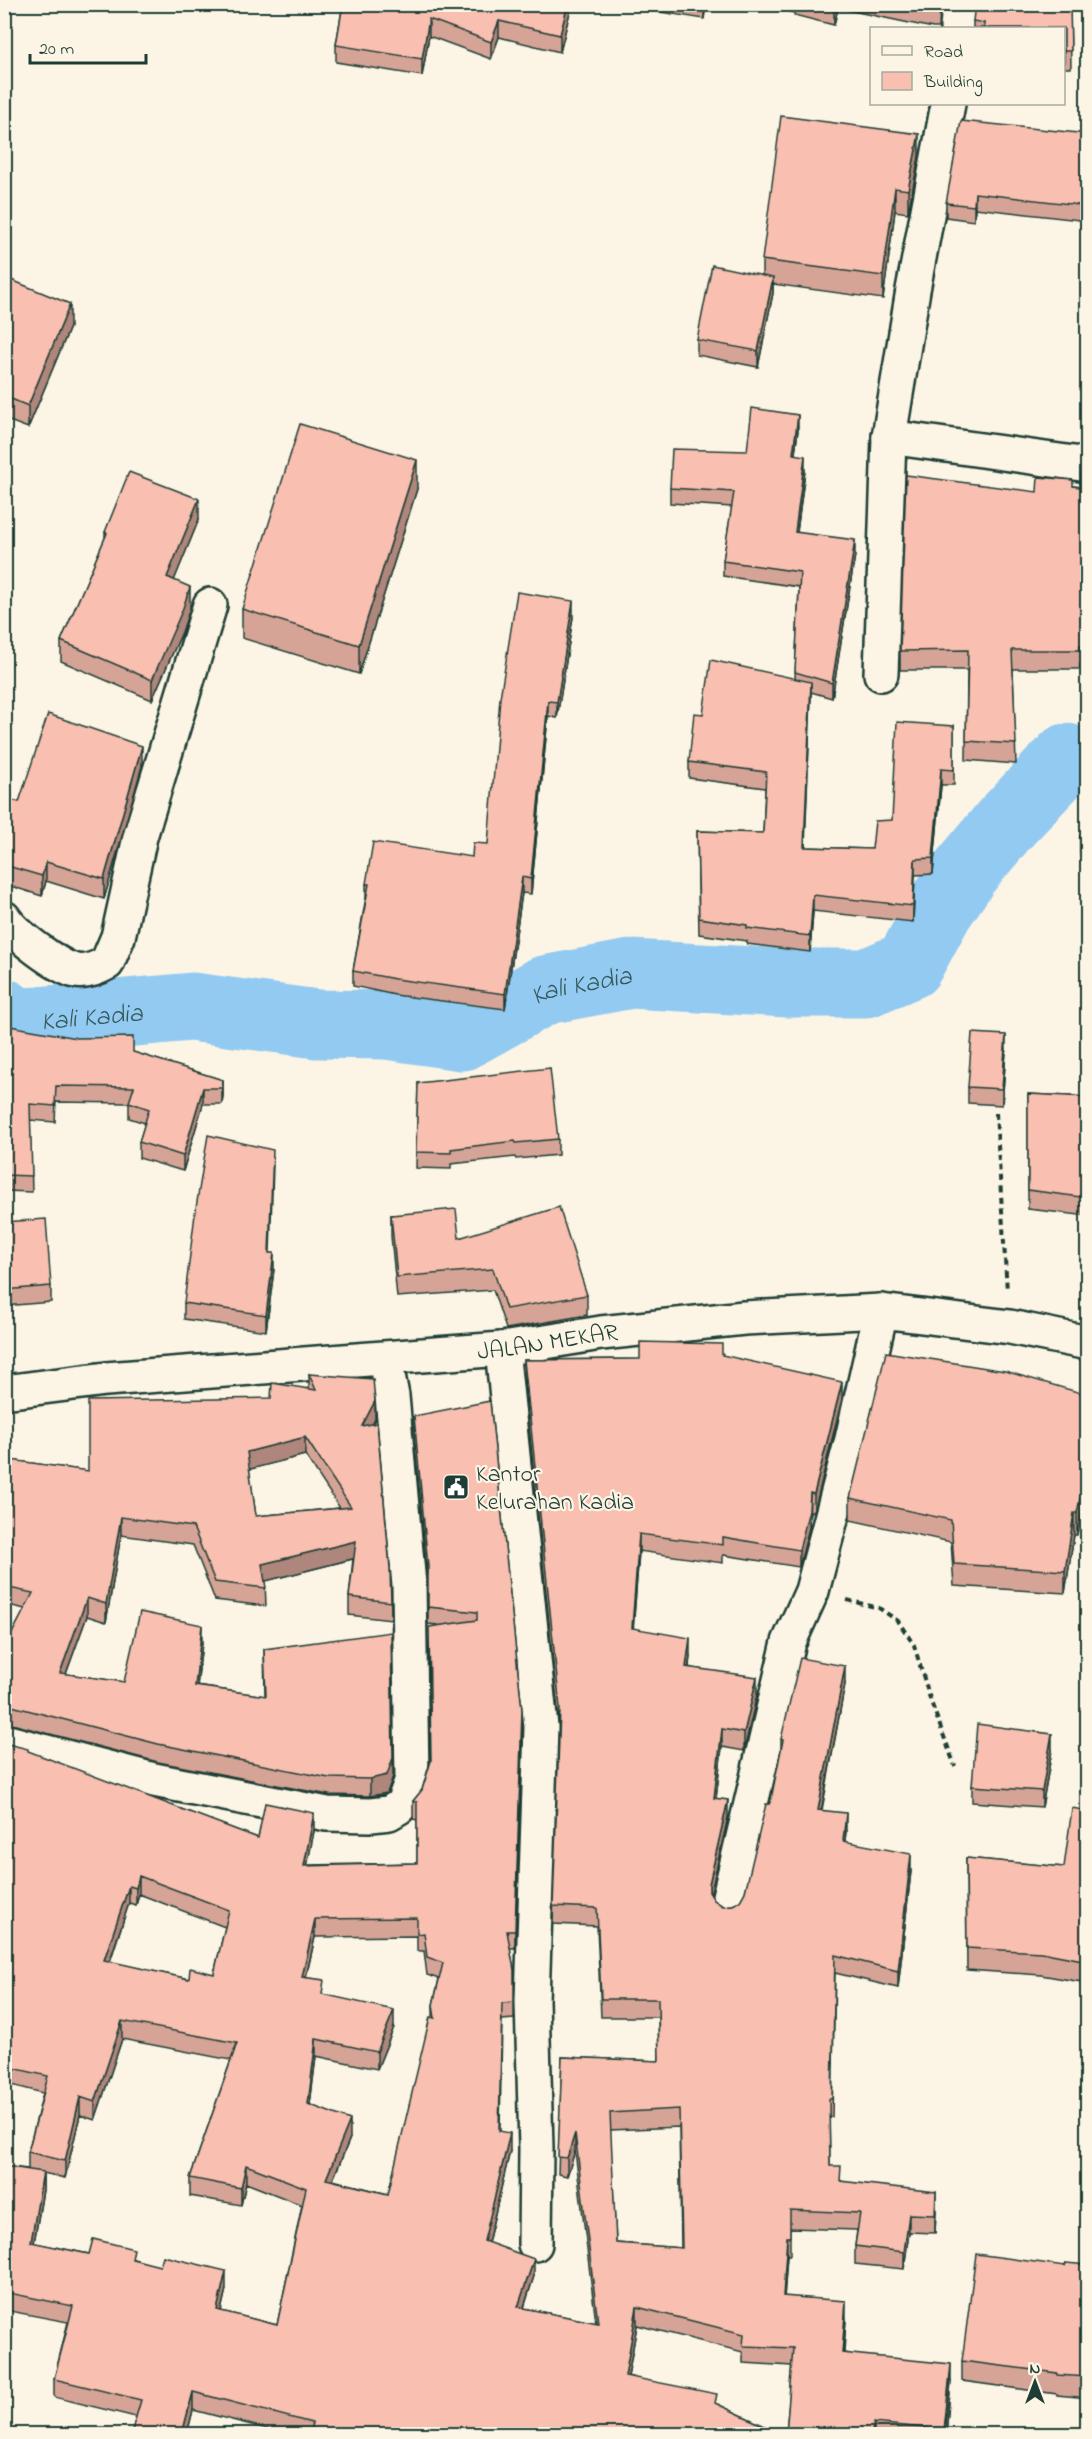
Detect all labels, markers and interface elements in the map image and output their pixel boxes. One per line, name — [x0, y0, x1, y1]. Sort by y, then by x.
scale bar — [30, 27, 146, 65]
legend — [870, 27, 1065, 105]
text: 20 m — [39, 37, 74, 63]
text: Road — [924, 40, 963, 66]
text: Building — [923, 70, 983, 97]
water label: Kali Kadia — [524, 958, 636, 1016]
water label: Kali Kadia — [39, 995, 145, 1043]
street label: JALAN MEKAR — [476, 1316, 620, 1371]
place label: Kantor Kelurahan Kadia — [476, 1458, 634, 1521]
public building icon: Kantor Kelurahan Kadia — [441, 1472, 471, 1502]
north arrow — [1005, 2352, 1065, 2412]
text: N — [1030, 2357, 1041, 2381]

